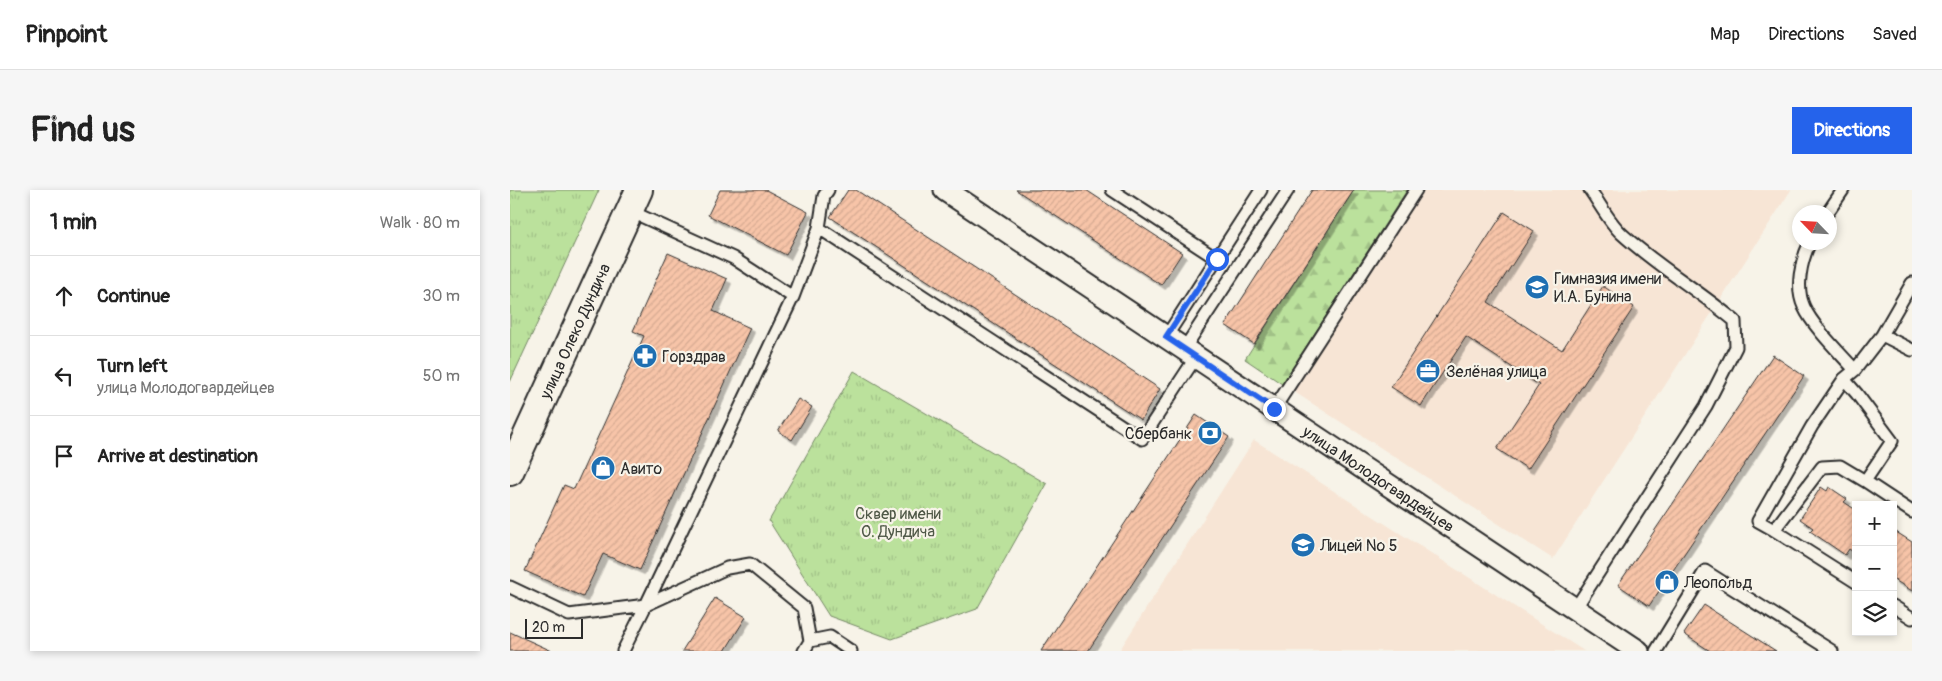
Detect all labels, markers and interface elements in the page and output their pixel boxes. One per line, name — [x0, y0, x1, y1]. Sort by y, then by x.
text: Pinpoint — [25, 20, 107, 49]
text: Map — [1710, 23, 1740, 46]
text: Directions — [1768, 23, 1844, 46]
text: Saved — [1872, 23, 1917, 46]
button: Directions — [1792, 107, 1912, 154]
text: Find us — [30, 108, 135, 152]
north arrow — [1792, 205, 1837, 250]
text: 1 min — [50, 209, 97, 236]
text: Walk · 80 m — [380, 213, 460, 233]
route start — [1206, 248, 1229, 271]
street label: улица Олеко Дундича — [535, 261, 615, 403]
place label: Гимназия имени И.А. Бунина — [1554, 269, 1661, 307]
school or university icon: Гимназия имени И.А. Бунина — [1524, 274, 1550, 300]
icon: ahead — [50, 282, 78, 310]
text: Continue — [97, 284, 170, 308]
text: 30 m — [422, 286, 460, 306]
pharmacy icon: Горздрав — [632, 343, 658, 369]
place label: Горздрав — [662, 347, 726, 367]
text: Turn left — [97, 354, 167, 378]
office icon: Зелёная улица — [1415, 358, 1441, 384]
icon: left — [50, 362, 78, 390]
place label: Зелёная улица — [1446, 362, 1547, 382]
text: 50 m — [423, 366, 460, 386]
text: улица Молодогвардейцев — [97, 378, 275, 398]
route end — [1263, 398, 1286, 421]
bank icon: Сбербанк — [1197, 420, 1223, 446]
street label: улица Молодогвардейцев — [1298, 421, 1458, 537]
place label: Сбербанк — [1125, 424, 1192, 444]
icon: arrive — [50, 442, 78, 470]
text: Arrive at destination — [97, 444, 258, 468]
shop icon: Авито — [590, 455, 616, 481]
place label: Авито — [620, 459, 662, 479]
map controls — [1852, 501, 1897, 636]
button: + — [1852, 501, 1897, 546]
park label: Сквер имени О. Дундича — [855, 504, 941, 542]
school or university icon: Лицей № 5 — [1290, 532, 1316, 558]
place label: Лицей № 5 — [1319, 536, 1397, 556]
button: − — [1852, 546, 1897, 591]
shop icon: Леопольд — [1654, 569, 1680, 595]
place label: Леопольд — [1683, 573, 1753, 593]
button: layers — [1852, 591, 1897, 636]
scale bar — [525, 616, 582, 639]
text: 20 m — [532, 619, 565, 636]

